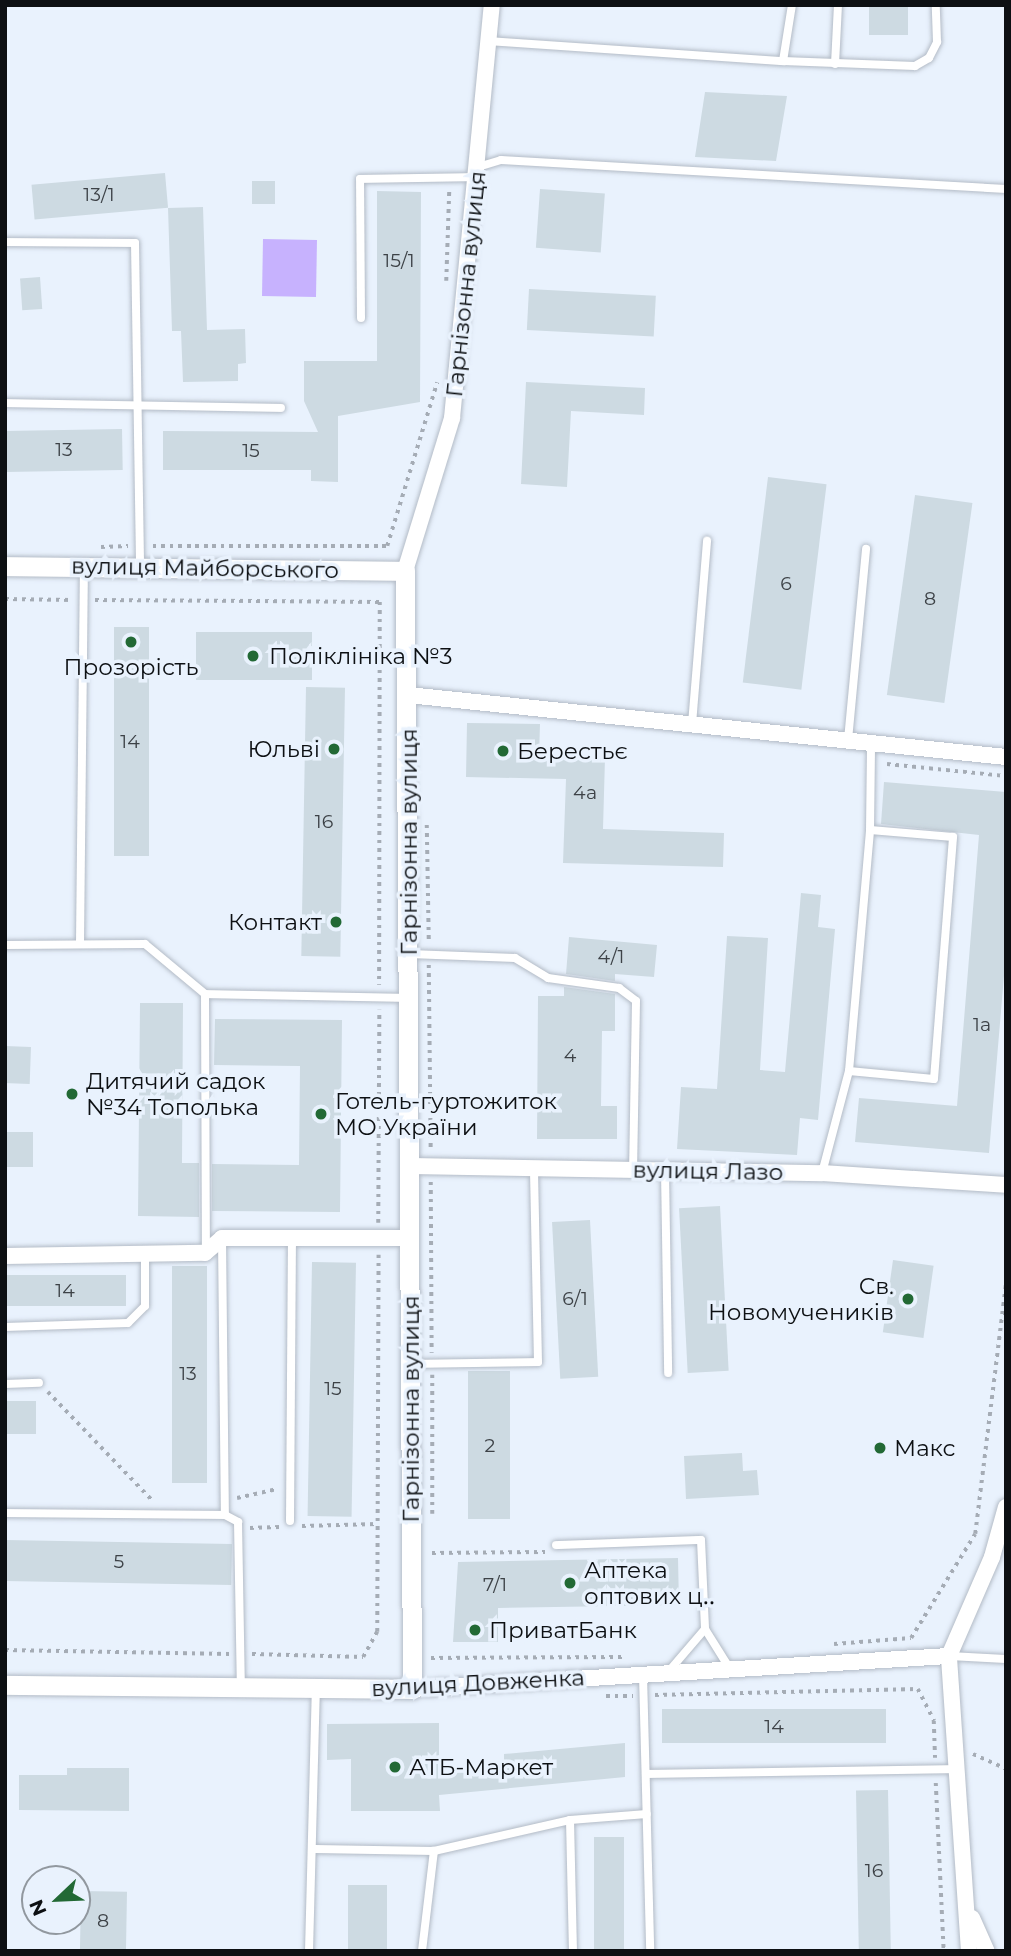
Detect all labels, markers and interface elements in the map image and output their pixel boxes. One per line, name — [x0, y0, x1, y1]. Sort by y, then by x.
street label: Гарнізонна вулиця — [440, 170, 492, 398]
house number: 13/1 — [83, 184, 115, 206]
house number: 15/1 — [383, 250, 415, 272]
house number: 13 — [55, 439, 73, 461]
house number: 15 — [242, 440, 260, 462]
street label: вулиця Майборського — [71, 552, 339, 584]
house number: 6 — [780, 573, 792, 595]
house number: 8 — [924, 588, 936, 610]
marker: Прозорість — [123, 634, 139, 650]
place label: Поліклініка №3 — [269, 642, 453, 670]
marker: Поліклініка №3 — [243, 646, 263, 666]
place label: Прозорість — [64, 653, 198, 681]
street label: Гарнізонна вулиця — [395, 728, 423, 956]
house number: 14 — [120, 731, 140, 753]
place label: Юльві — [248, 735, 320, 763]
place label: Берестьє — [517, 737, 628, 765]
marker: Юльві — [326, 741, 342, 757]
marker: Берестьє — [495, 743, 511, 759]
house number: 4а — [573, 782, 597, 804]
house number: 16 — [315, 811, 333, 833]
place label: Контакт — [228, 908, 322, 936]
marker: Контакт — [328, 914, 344, 930]
house number: 4/1 — [598, 946, 624, 968]
house number: 1а — [973, 1014, 991, 1036]
house number: 4 — [564, 1045, 576, 1067]
place label: Дитячий садок №34 Тополька — [86, 1067, 265, 1121]
marker: Дитячий садок №34 Тополька — [64, 1086, 80, 1102]
place label: Готель-гуртожиток МО України — [335, 1087, 557, 1141]
marker: Готель-гуртожиток МО України — [313, 1106, 329, 1122]
street label: вулиця Лазо — [632, 1156, 784, 1186]
place label: Св. Новомучеників — [708, 1272, 894, 1326]
house number: 14 — [55, 1280, 75, 1302]
house number: 6/1 — [562, 1288, 588, 1310]
marker: Св. Новомучеників — [900, 1291, 916, 1307]
street label: Гарнізонна вулиця — [397, 1295, 425, 1523]
house number: 13 — [179, 1363, 197, 1385]
house number: 15 — [324, 1378, 342, 1400]
place label: Макс — [894, 1434, 955, 1462]
house number: 2 — [485, 1435, 495, 1457]
marker: Макс — [872, 1440, 888, 1456]
house number: 5 — [114, 1551, 124, 1573]
place label: Аптека оптових ц‥ — [584, 1556, 715, 1610]
house number: 7/1 — [483, 1574, 507, 1596]
marker: Аптека оптових ц‥ — [562, 1575, 578, 1591]
place label: ПриватБанк — [489, 1616, 637, 1644]
marker: ПриватБанк — [467, 1622, 483, 1638]
street label: вулиця Довженка — [371, 1664, 585, 1702]
house number: 14 — [764, 1716, 784, 1738]
place label: АТБ-Маркет — [409, 1753, 553, 1781]
marker: АТБ-Маркет — [387, 1759, 403, 1775]
house number: 16 — [865, 1860, 883, 1882]
north arrow — [21, 1865, 91, 1935]
text: N — [24, 1896, 52, 1919]
house number: 8 — [97, 1910, 109, 1932]

